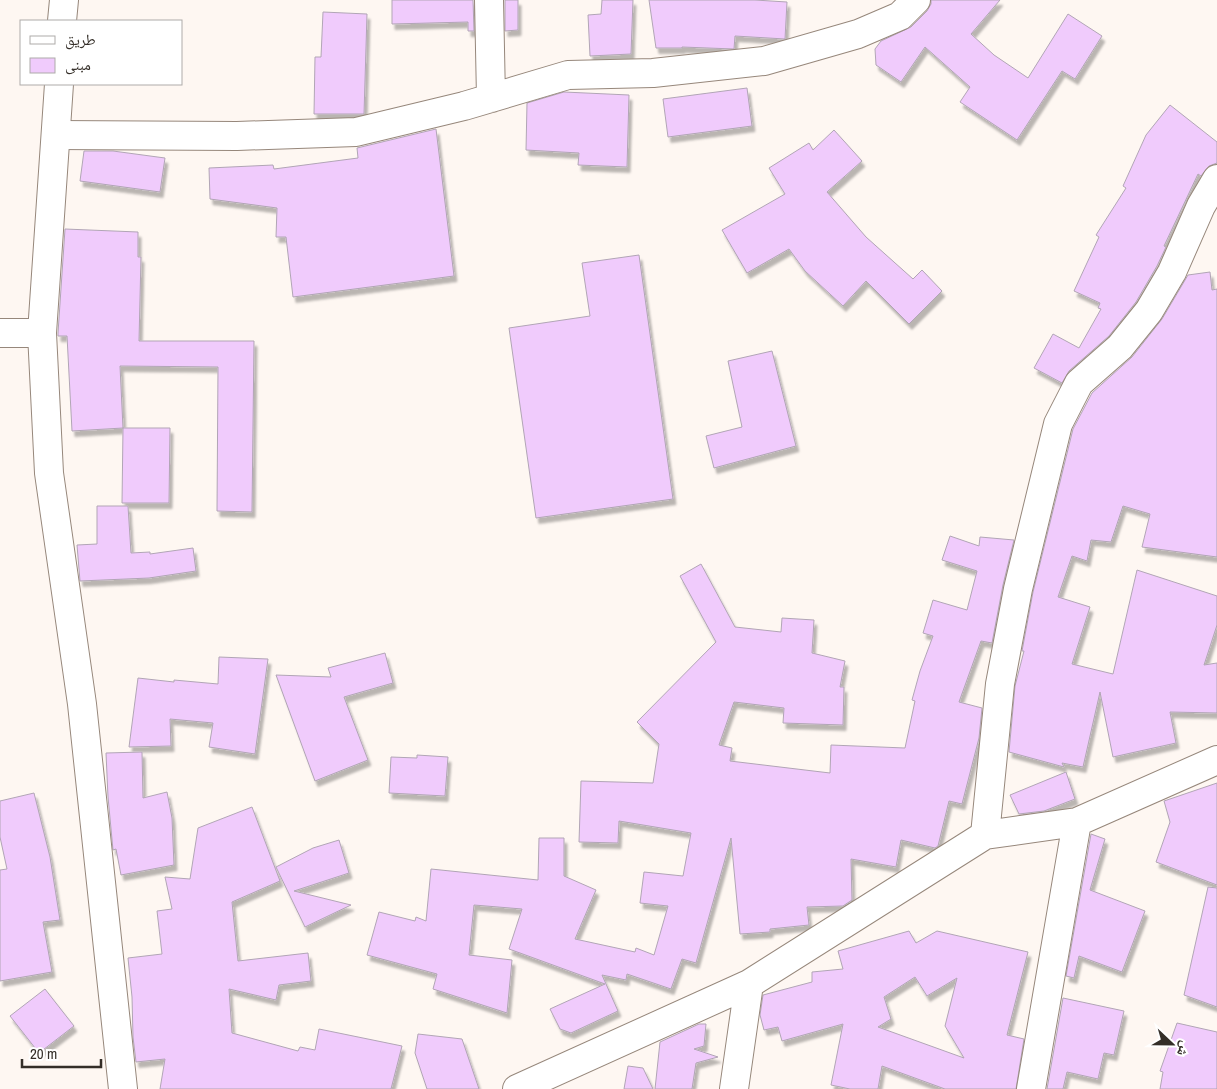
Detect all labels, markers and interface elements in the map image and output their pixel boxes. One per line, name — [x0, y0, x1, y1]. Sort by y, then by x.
legend — [20, 20, 182, 85]
text: طريق — [65, 29, 96, 50]
text: مبنى — [65, 54, 91, 75]
north arrow — [1147, 1019, 1197, 1069]
scale bar — [22, 1036, 101, 1068]
text: ش — [1173, 1039, 1195, 1059]
text: 20 m — [30, 1043, 57, 1064]

